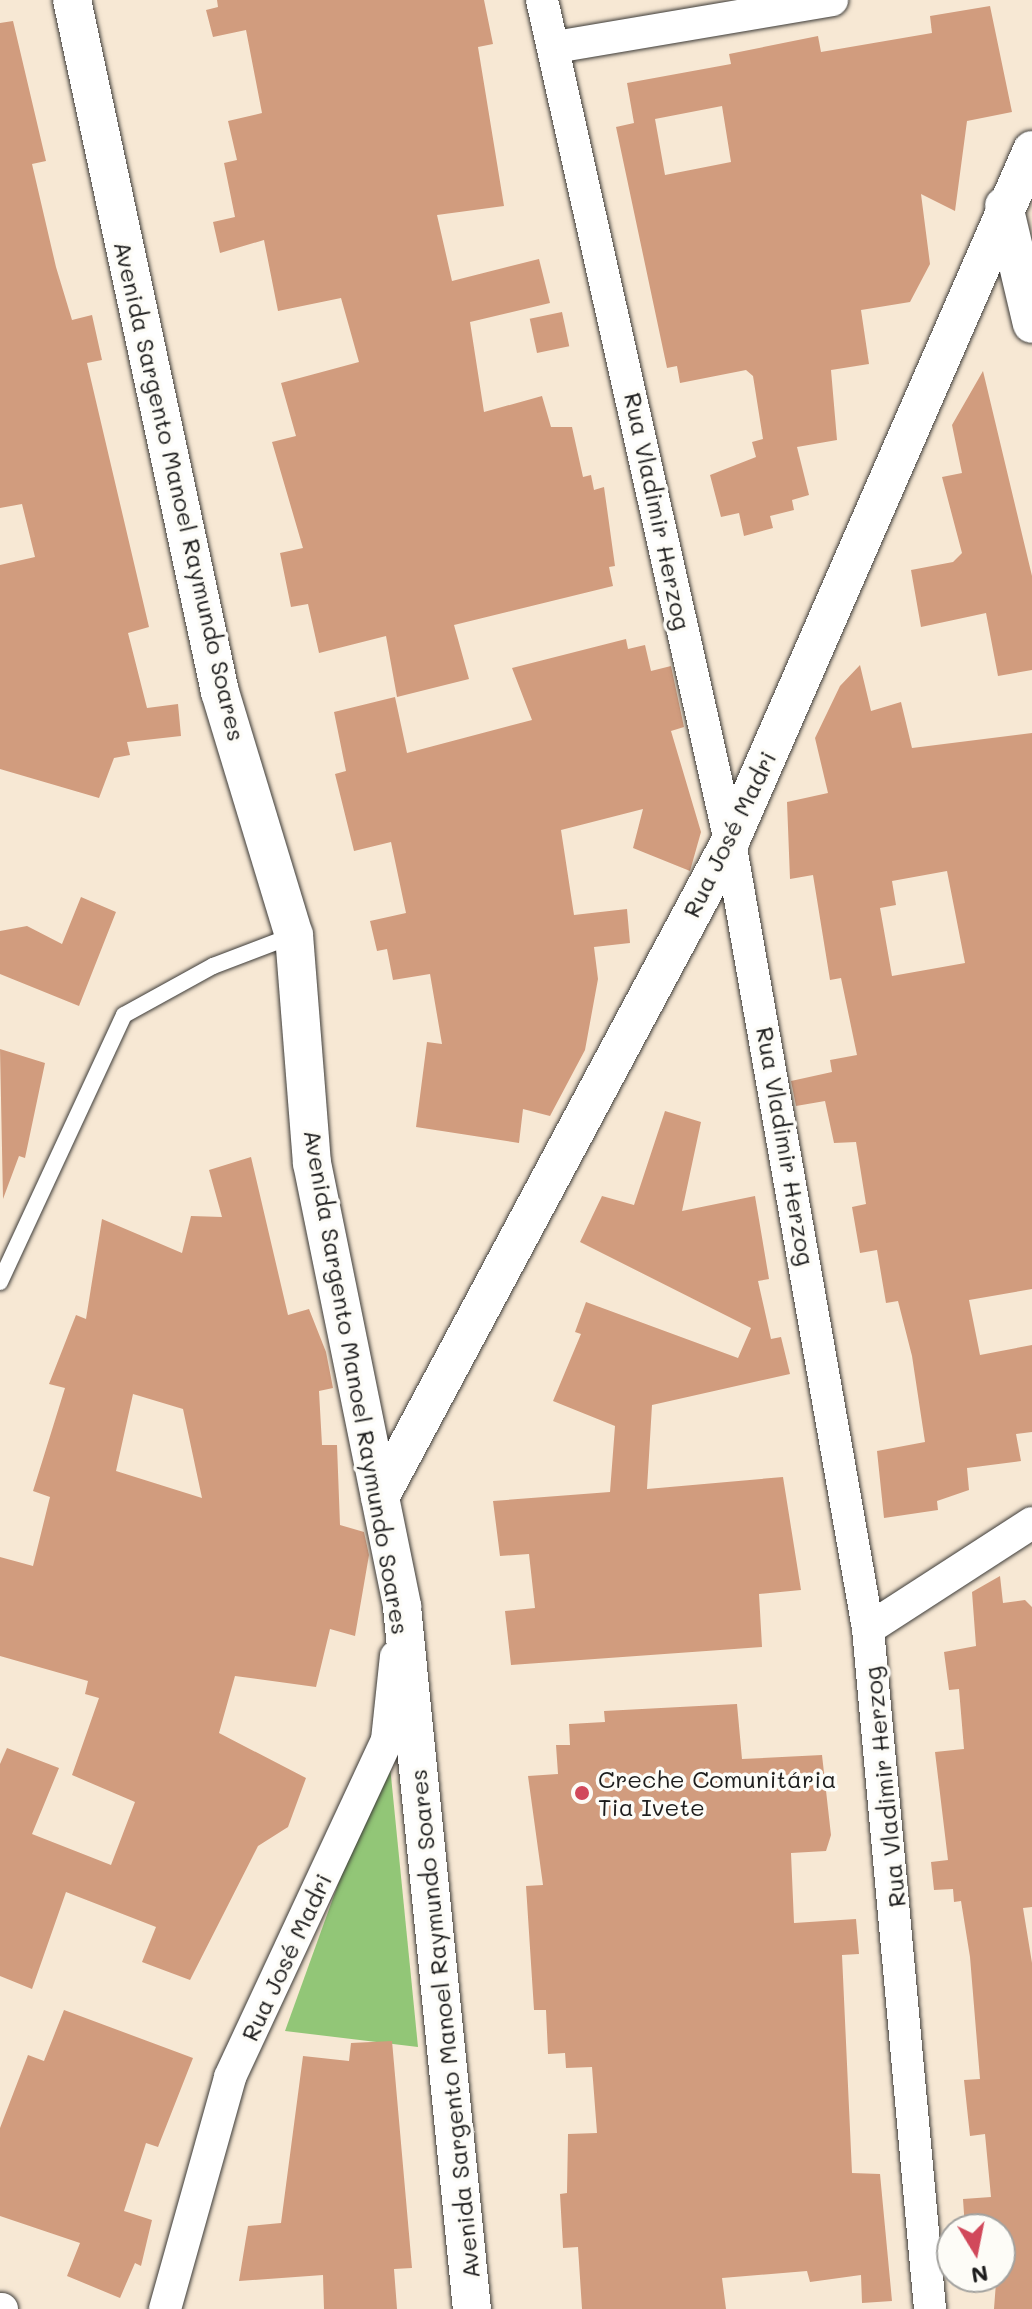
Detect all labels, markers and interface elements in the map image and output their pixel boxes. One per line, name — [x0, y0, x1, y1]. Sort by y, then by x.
street label: Avenida Sargento Manoel Raymundo Soares — [108, 238, 252, 744]
street label: Rua Vladimir Herzog — [619, 390, 697, 632]
street label: Rua José Madri — [676, 746, 782, 922]
street label: Rua Vladimir Herzog — [751, 1024, 821, 1268]
street label: Avenida Sargento Manoel Raymundo Soares — [298, 1127, 416, 1637]
street label: Rua Vladimir Herzog — [857, 1665, 911, 1909]
place label: Creche Comunitária Tia Ivete — [598, 1765, 836, 1821]
street label: Avenida Sargento Manoel Raymundo Soares — [403, 1768, 485, 2280]
marker: Creche Comunitária Tia Ivete — [573, 1784, 591, 1802]
street label: Rua José Madri — [235, 1869, 337, 2045]
north arrow — [936, 2213, 1016, 2293]
text: N — [969, 2259, 991, 2291]

